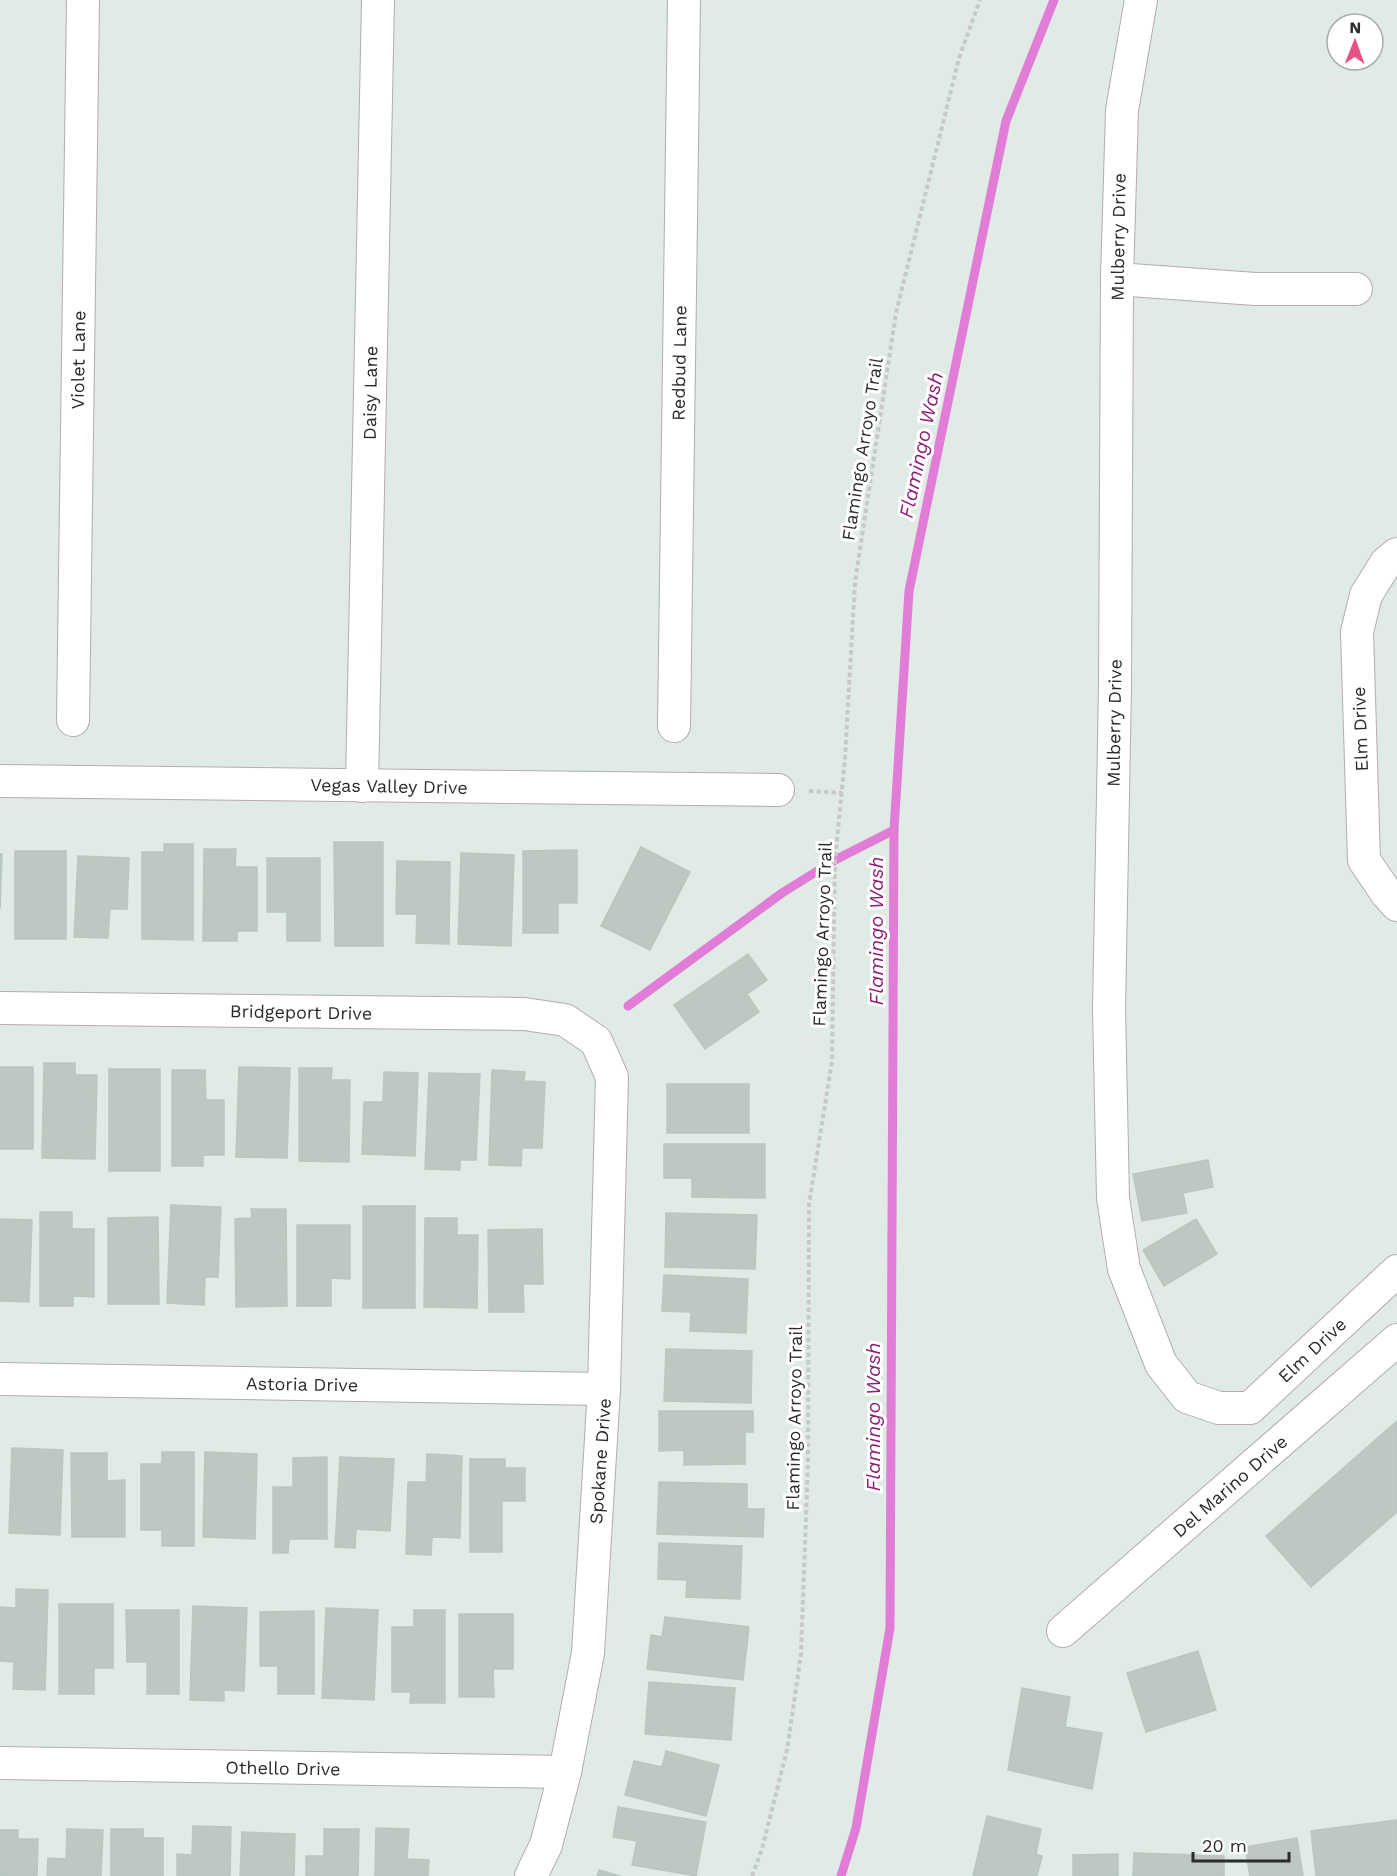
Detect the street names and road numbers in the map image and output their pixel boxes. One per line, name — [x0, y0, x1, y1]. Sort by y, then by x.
street label: Mulberry Drive — [1106, 173, 1130, 301]
street label: Redbud Lane — [667, 305, 691, 421]
street label: Violet Lane — [67, 310, 89, 410]
street label: Daisy Lane — [359, 346, 381, 440]
street label: Flamingo Arroyo Trail — [837, 355, 887, 542]
street label: Mulberry Drive — [1102, 659, 1126, 787]
street label: Elm Drive — [1348, 686, 1372, 772]
street label: Vegas Valley Drive — [310, 774, 468, 798]
street label: Flamingo Arroyo Trail — [808, 841, 836, 1027]
street label: Bridgeport Drive — [230, 1000, 372, 1024]
street label: Elm Drive — [1274, 1313, 1350, 1387]
street label: Flamingo Arroyo Trail — [782, 1325, 806, 1511]
street label: Astoria Drive — [246, 1373, 358, 1395]
street label: Spokane Drive — [585, 1397, 615, 1525]
street label: Del Marino Drive — [1168, 1431, 1292, 1541]
street label: Othello Drive — [225, 1756, 341, 1780]

